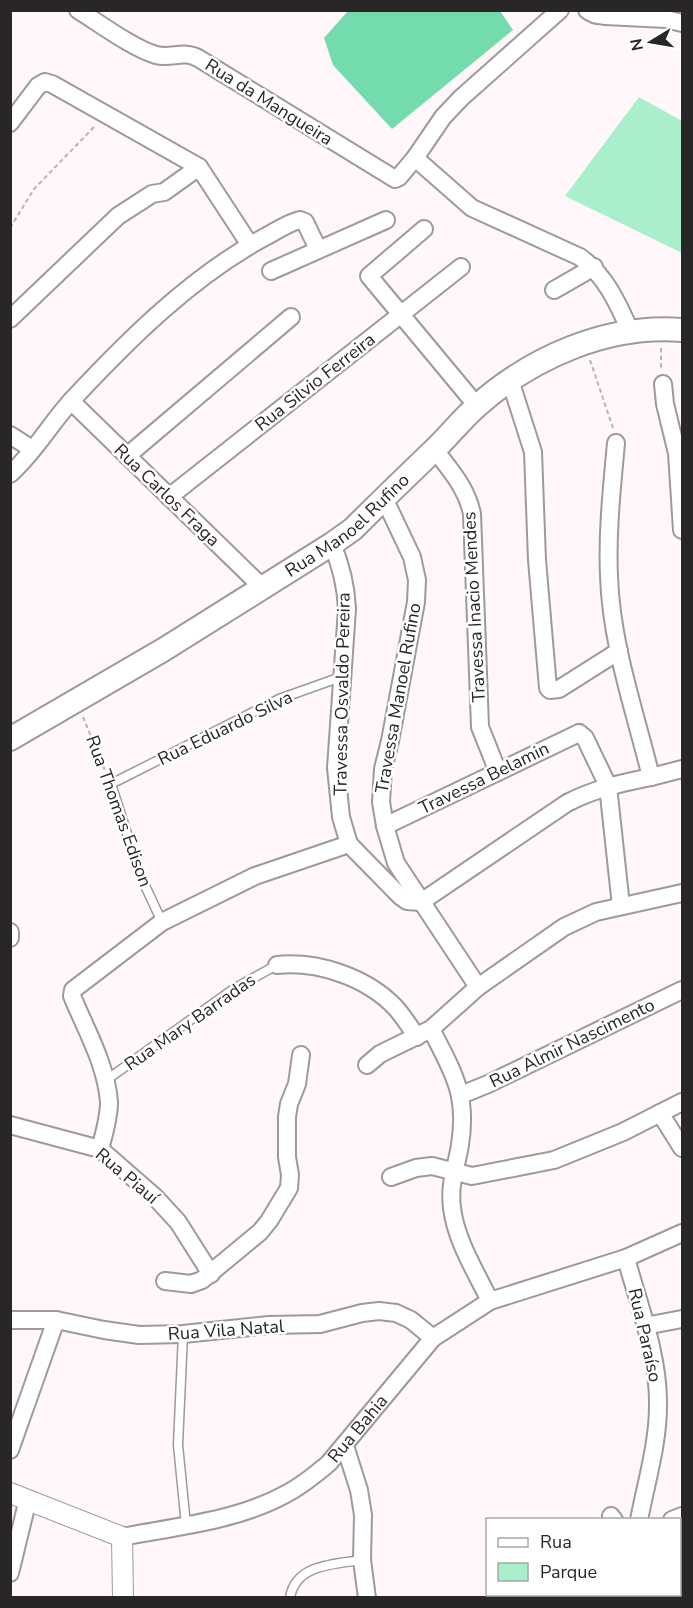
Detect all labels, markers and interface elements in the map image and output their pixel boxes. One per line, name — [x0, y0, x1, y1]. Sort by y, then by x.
north arrow — [621, 12, 681, 72]
text: N — [625, 37, 649, 53]
street label: Rua da Mangueira — [201, 53, 337, 151]
street label: Rua Silvio Ferreira — [250, 328, 380, 436]
street label: Rua Carlos Fraga — [109, 438, 225, 552]
street label: Rua Manoel Rufino — [280, 468, 415, 582]
street label: Travessa Inacio Mendes — [457, 511, 491, 703]
street label: Travessa Osvaldo Pereira — [328, 592, 356, 796]
street label: Travessa Manoel Rufino — [369, 601, 427, 795]
street label: Rua Eduardo Silva — [154, 685, 296, 771]
street label: Rua Thomas Edison — [80, 732, 158, 890]
street label: Travessa Belamin — [415, 736, 553, 820]
street label: Rua Mary Barradas — [120, 968, 260, 1076]
street label: Rua Almir Nascimento — [485, 993, 659, 1093]
street label: Rua Piauí — [90, 1142, 164, 1210]
street label: Rua Paraíso — [623, 1286, 667, 1384]
street label: Rua Vila Natal — [167, 1314, 286, 1346]
street label: Rua Bahia — [322, 1390, 393, 1468]
legend — [486, 1518, 681, 1596]
text: Rua — [540, 1530, 572, 1554]
text: Parque — [540, 1560, 597, 1584]

